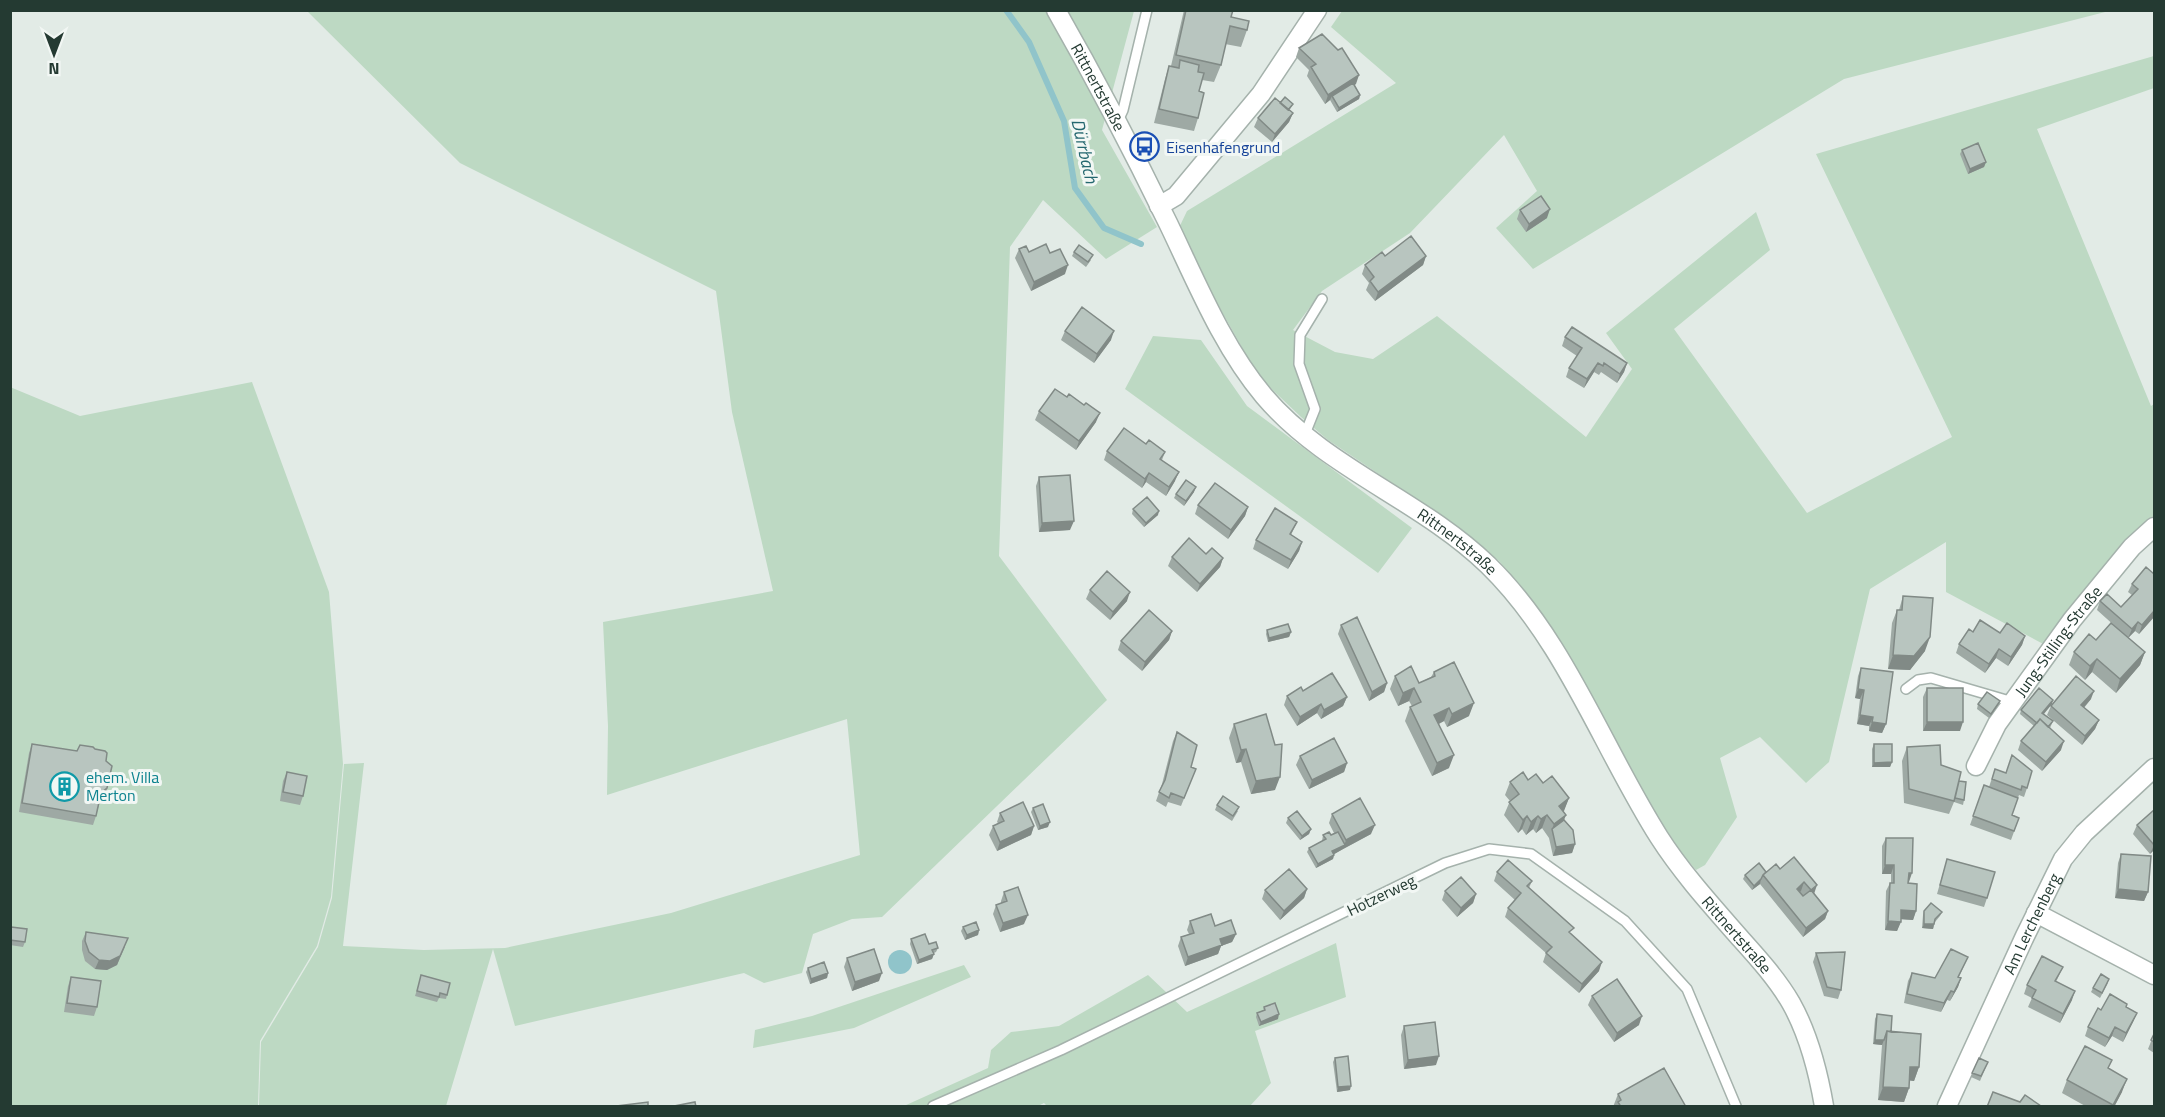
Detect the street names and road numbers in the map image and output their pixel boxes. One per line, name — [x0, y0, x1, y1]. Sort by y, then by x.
street label: Rittnertstraße — [1065, 39, 1132, 135]
street label: Rittnertstraße — [1413, 502, 1503, 580]
street label: Jung-Stilling-Straße — [2009, 580, 2108, 701]
street label: Hotzerweg — [1342, 868, 1420, 922]
street label: Am Lerchenberg — [1997, 869, 2066, 978]
street label: Rittnertstraße — [1696, 890, 1778, 978]

